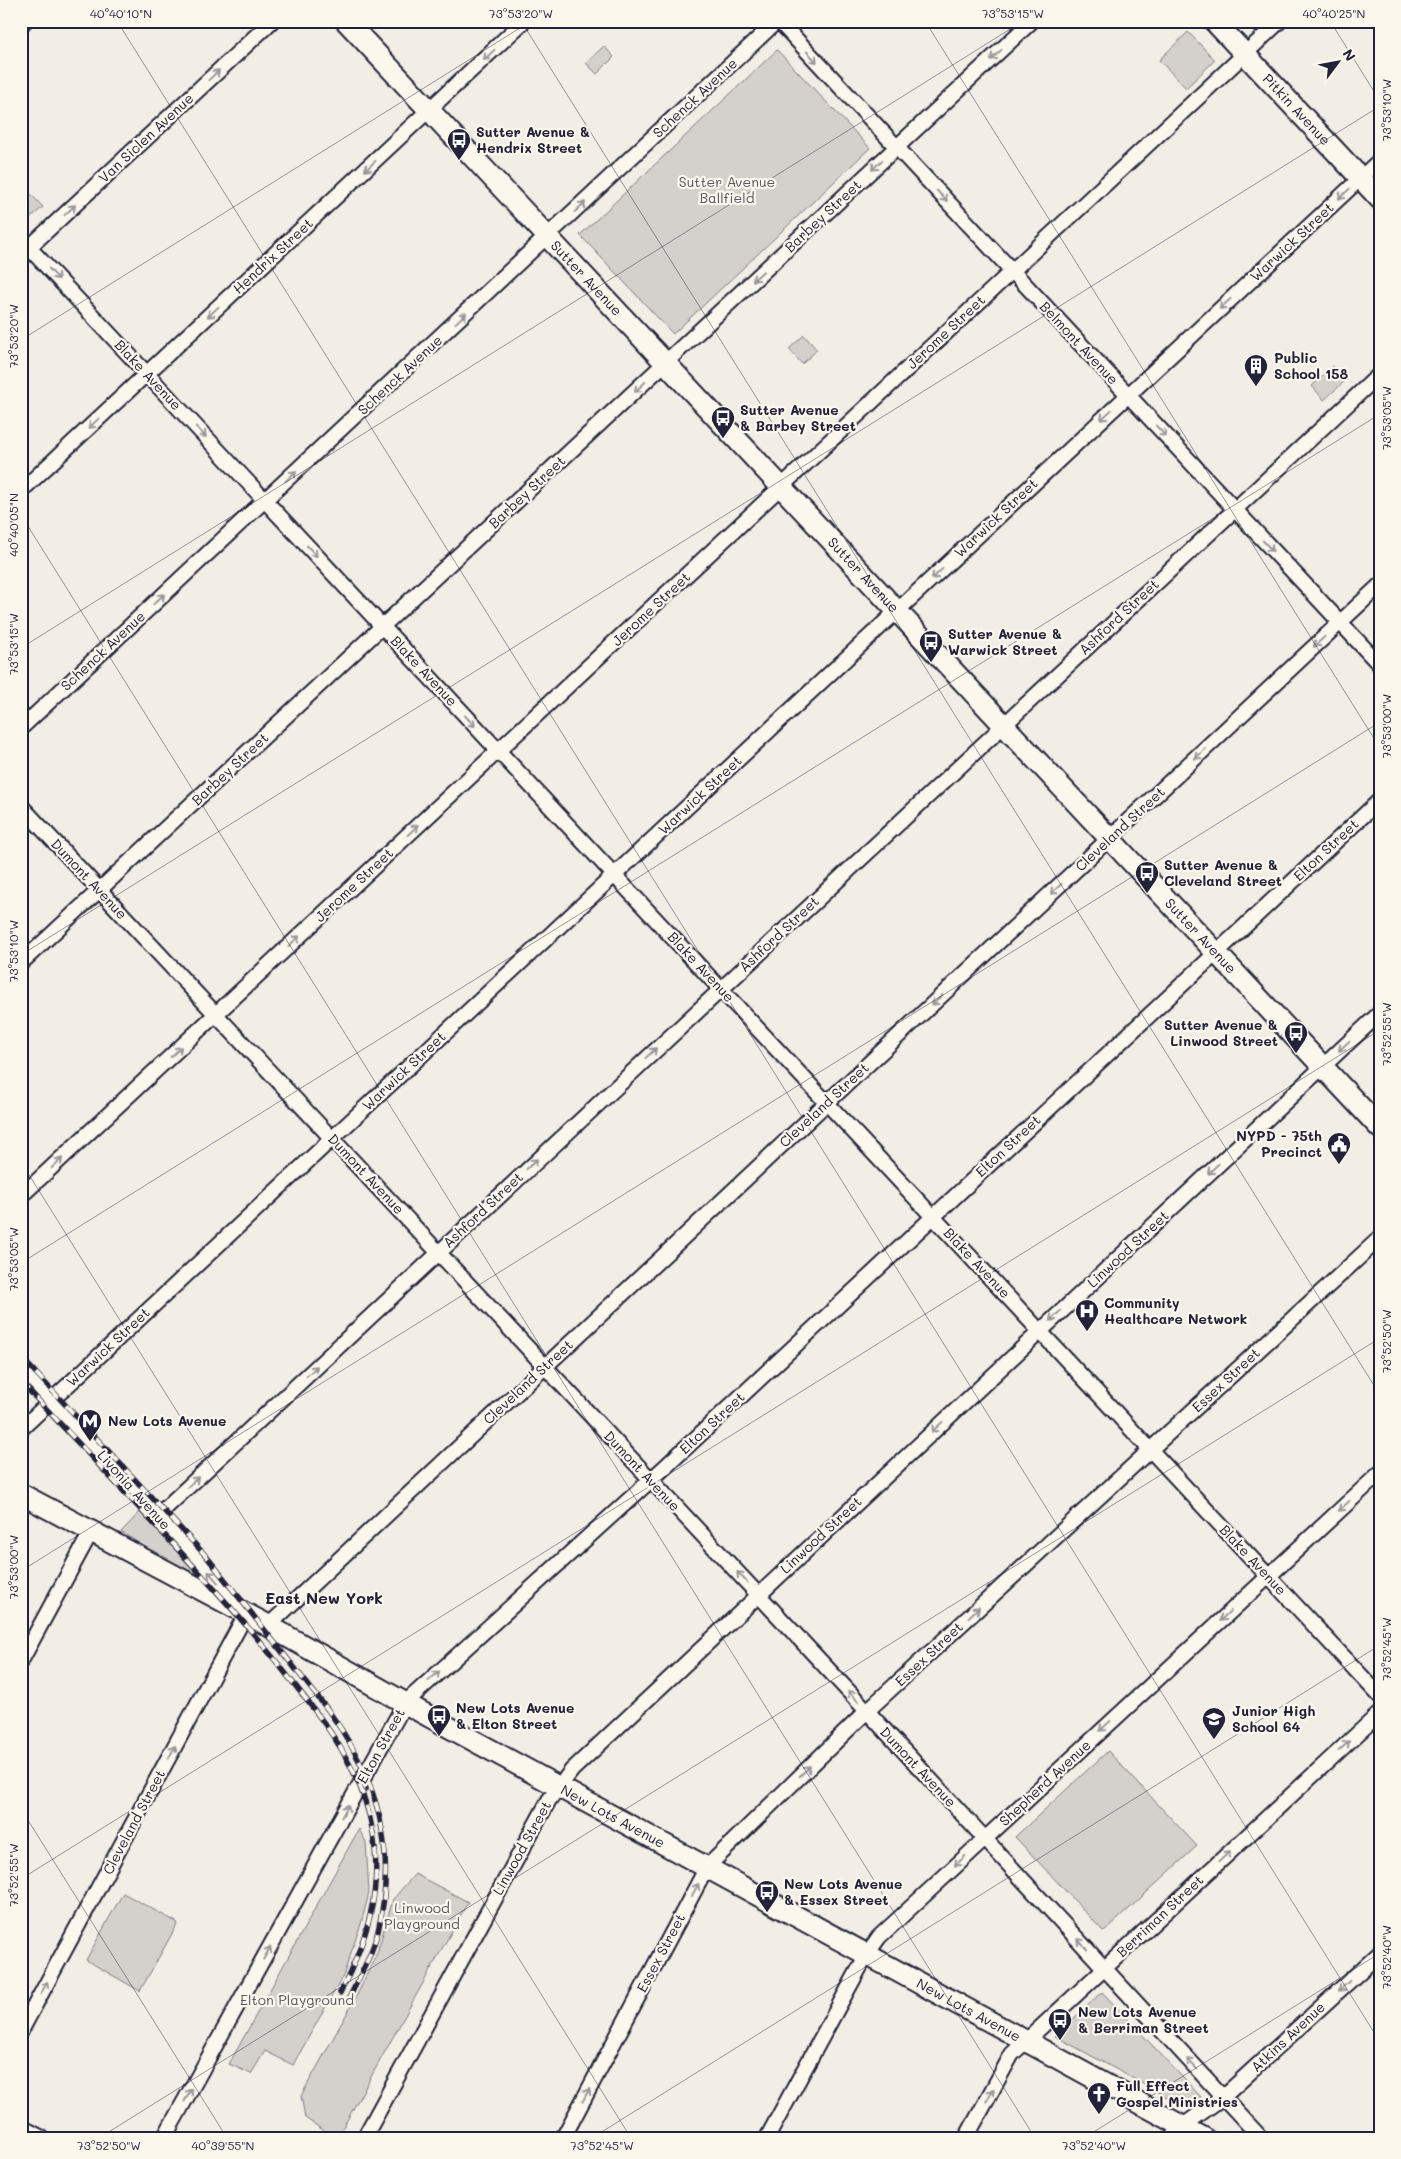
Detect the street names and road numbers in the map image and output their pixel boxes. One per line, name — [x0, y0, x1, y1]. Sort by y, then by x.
street label: Schenck Avenue — [648, 54, 741, 142]
street label: Pitkin Avenue — [1259, 69, 1335, 149]
street label: Van Siclen Avenue — [94, 89, 197, 187]
street label: Barbey Street — [780, 175, 865, 256]
street label: Warwick Street — [1246, 198, 1338, 285]
street label: Hendrix Street — [229, 214, 317, 298]
street label: Sutter Avenue — [547, 236, 627, 320]
street label: Jerome Street — [902, 290, 989, 373]
street label: Belmont Avenue — [1036, 297, 1123, 388]
street label: Schenck Avenue — [353, 331, 446, 419]
street label: Blake Avenue — [111, 335, 186, 414]
street label: Barbey Street — [484, 451, 569, 532]
street label: Warwick Street — [950, 474, 1042, 561]
street label: Sutter Avenue — [824, 533, 904, 616]
street label: Jerome Street — [607, 567, 694, 650]
street label: Ashford Street — [1074, 575, 1163, 659]
street label: Schenck Avenue — [56, 607, 149, 695]
street label: Blake Avenue — [387, 631, 462, 710]
street label: Barbey Street — [187, 728, 272, 809]
street label: Warwick Street — [654, 751, 746, 838]
street label: Cleveland Street — [1071, 782, 1169, 875]
street label: Elton Street — [1289, 814, 1362, 885]
street label: Dumont Avenue — [47, 834, 132, 923]
street label: Jerome Street — [310, 843, 397, 926]
street label: Ashford Street — [734, 892, 823, 976]
street label: Sutter Avenue — [1161, 894, 1241, 977]
street label: Blake Avenue — [664, 927, 739, 1006]
street label: Warwick Street — [358, 1027, 450, 1114]
street label: Cleveland Street — [775, 1058, 873, 1151]
street label: Elton Street — [971, 1110, 1044, 1181]
street label: Dumont Avenue — [324, 1129, 409, 1218]
street label: Ashford Street — [438, 1168, 527, 1252]
street label: Linwood Street — [1083, 1206, 1172, 1291]
street label: Blake Avenue — [940, 1223, 1015, 1302]
street label: Warwick Street — [62, 1303, 154, 1390]
street label: Cleveland Street — [479, 1335, 577, 1428]
street label: Essex Street — [1188, 1343, 1264, 1416]
street label: Elton Street — [675, 1387, 748, 1458]
street label: Dumont Avenue — [600, 1426, 685, 1515]
street label: Livonia Avenue — [94, 1446, 175, 1534]
street label: Linwood Street — [776, 1492, 865, 1577]
street label: Blake Avenue — [1216, 1520, 1291, 1599]
street label: Essex Street — [891, 1617, 967, 1690]
street label: Elton Street — [352, 1705, 409, 1787]
street label: Dumont Avenue — [876, 1722, 961, 1811]
street label: Shepherd Avenue — [995, 1735, 1094, 1830]
street label: Cleveland Street — [98, 1766, 169, 1878]
street label: New Lots Avenue — [558, 1780, 669, 1852]
street label: Linwood Street — [488, 1797, 555, 1898]
street label: Berriman Street — [1112, 1870, 1207, 1961]
street label: Essex Street — [632, 1910, 689, 1995]
street label: New Lots Avenue — [913, 1973, 1024, 2046]
street label: Atkins Avenue — [1246, 1997, 1329, 2076]

